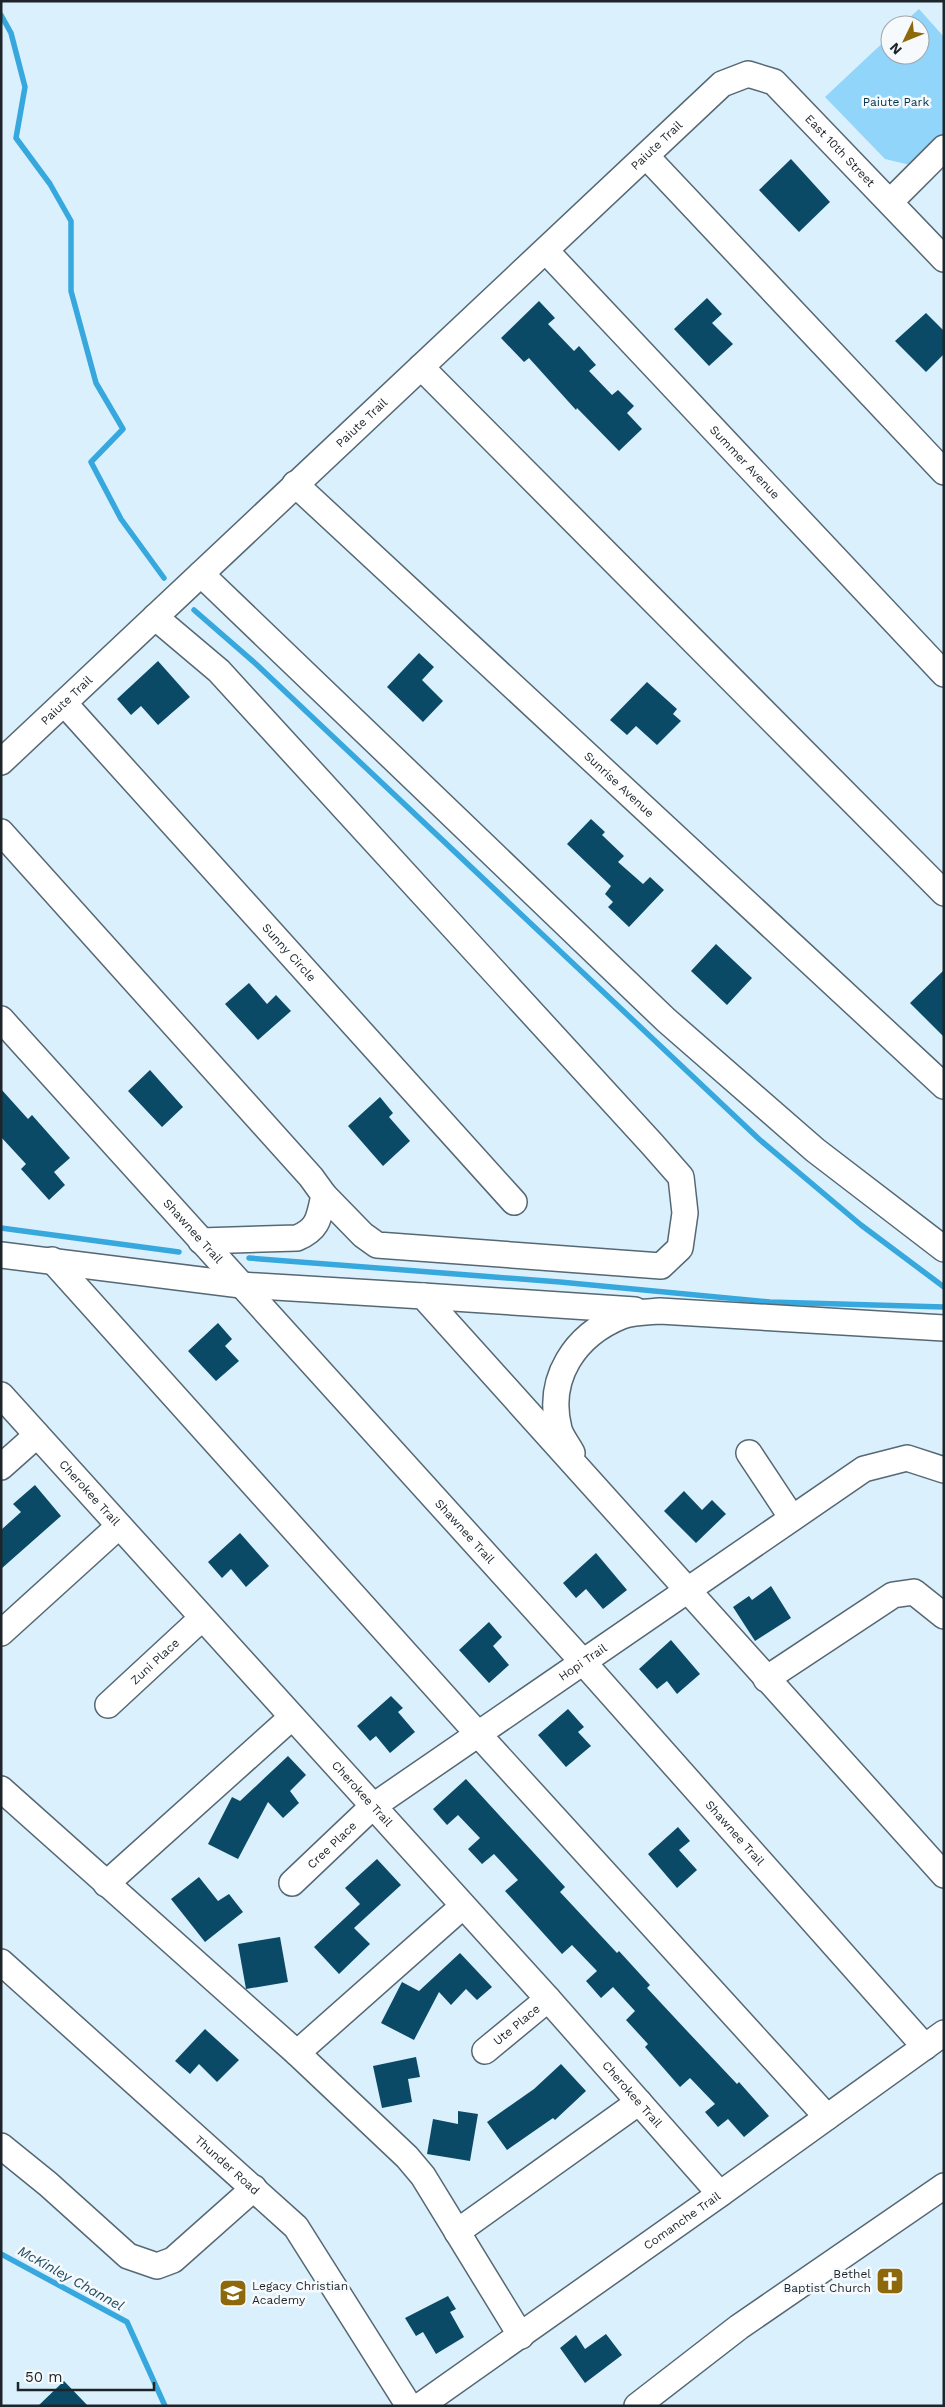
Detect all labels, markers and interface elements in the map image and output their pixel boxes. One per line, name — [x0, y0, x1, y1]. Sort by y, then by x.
north arrow — [880, 15, 930, 65]
text: N — [886, 40, 905, 58]
park label: Paiute Park — [863, 95, 929, 109]
street label: East 10th Street — [802, 112, 878, 190]
street label: Paiute Trail — [628, 118, 685, 173]
street label: Paiute Trail — [333, 395, 390, 450]
street label: Summer Avenue — [707, 423, 783, 502]
street label: Paiute Trail — [38, 673, 95, 728]
street label: Sunrise Avenue — [581, 749, 657, 820]
street label: Sunny Circle — [259, 921, 319, 984]
street label: Shawnee Trail — [160, 1196, 226, 1266]
street label: Cherokee Trail — [56, 1457, 123, 1529]
street label: Shawnee Trail — [432, 1496, 498, 1567]
street label: Zuni Place — [128, 1636, 182, 1687]
street label: Hopi Trail — [556, 1641, 610, 1684]
street label: Cherokee Trail — [329, 1758, 396, 1830]
street label: Shawnee Trail — [703, 1798, 768, 1868]
street label: Cree Place — [304, 1819, 359, 1872]
street label: Ute Place — [491, 2002, 543, 2048]
street label: Cherokee Trail — [599, 2058, 665, 2131]
street label: Thunder Road — [192, 2133, 262, 2198]
street label: Comanche Trail — [641, 2189, 724, 2253]
water label: McKinley Channel — [15, 2242, 127, 2314]
church icon: Bethel Baptist Church — [875, 2266, 905, 2296]
place label: Bethel Baptist Church — [783, 2267, 871, 2295]
school or university icon: Legacy Christian Academy — [218, 2278, 248, 2308]
place label: Legacy Christian Academy — [252, 2279, 348, 2307]
scale bar — [18, 2360, 154, 2392]
text: 50 m — [25, 2368, 62, 2386]

